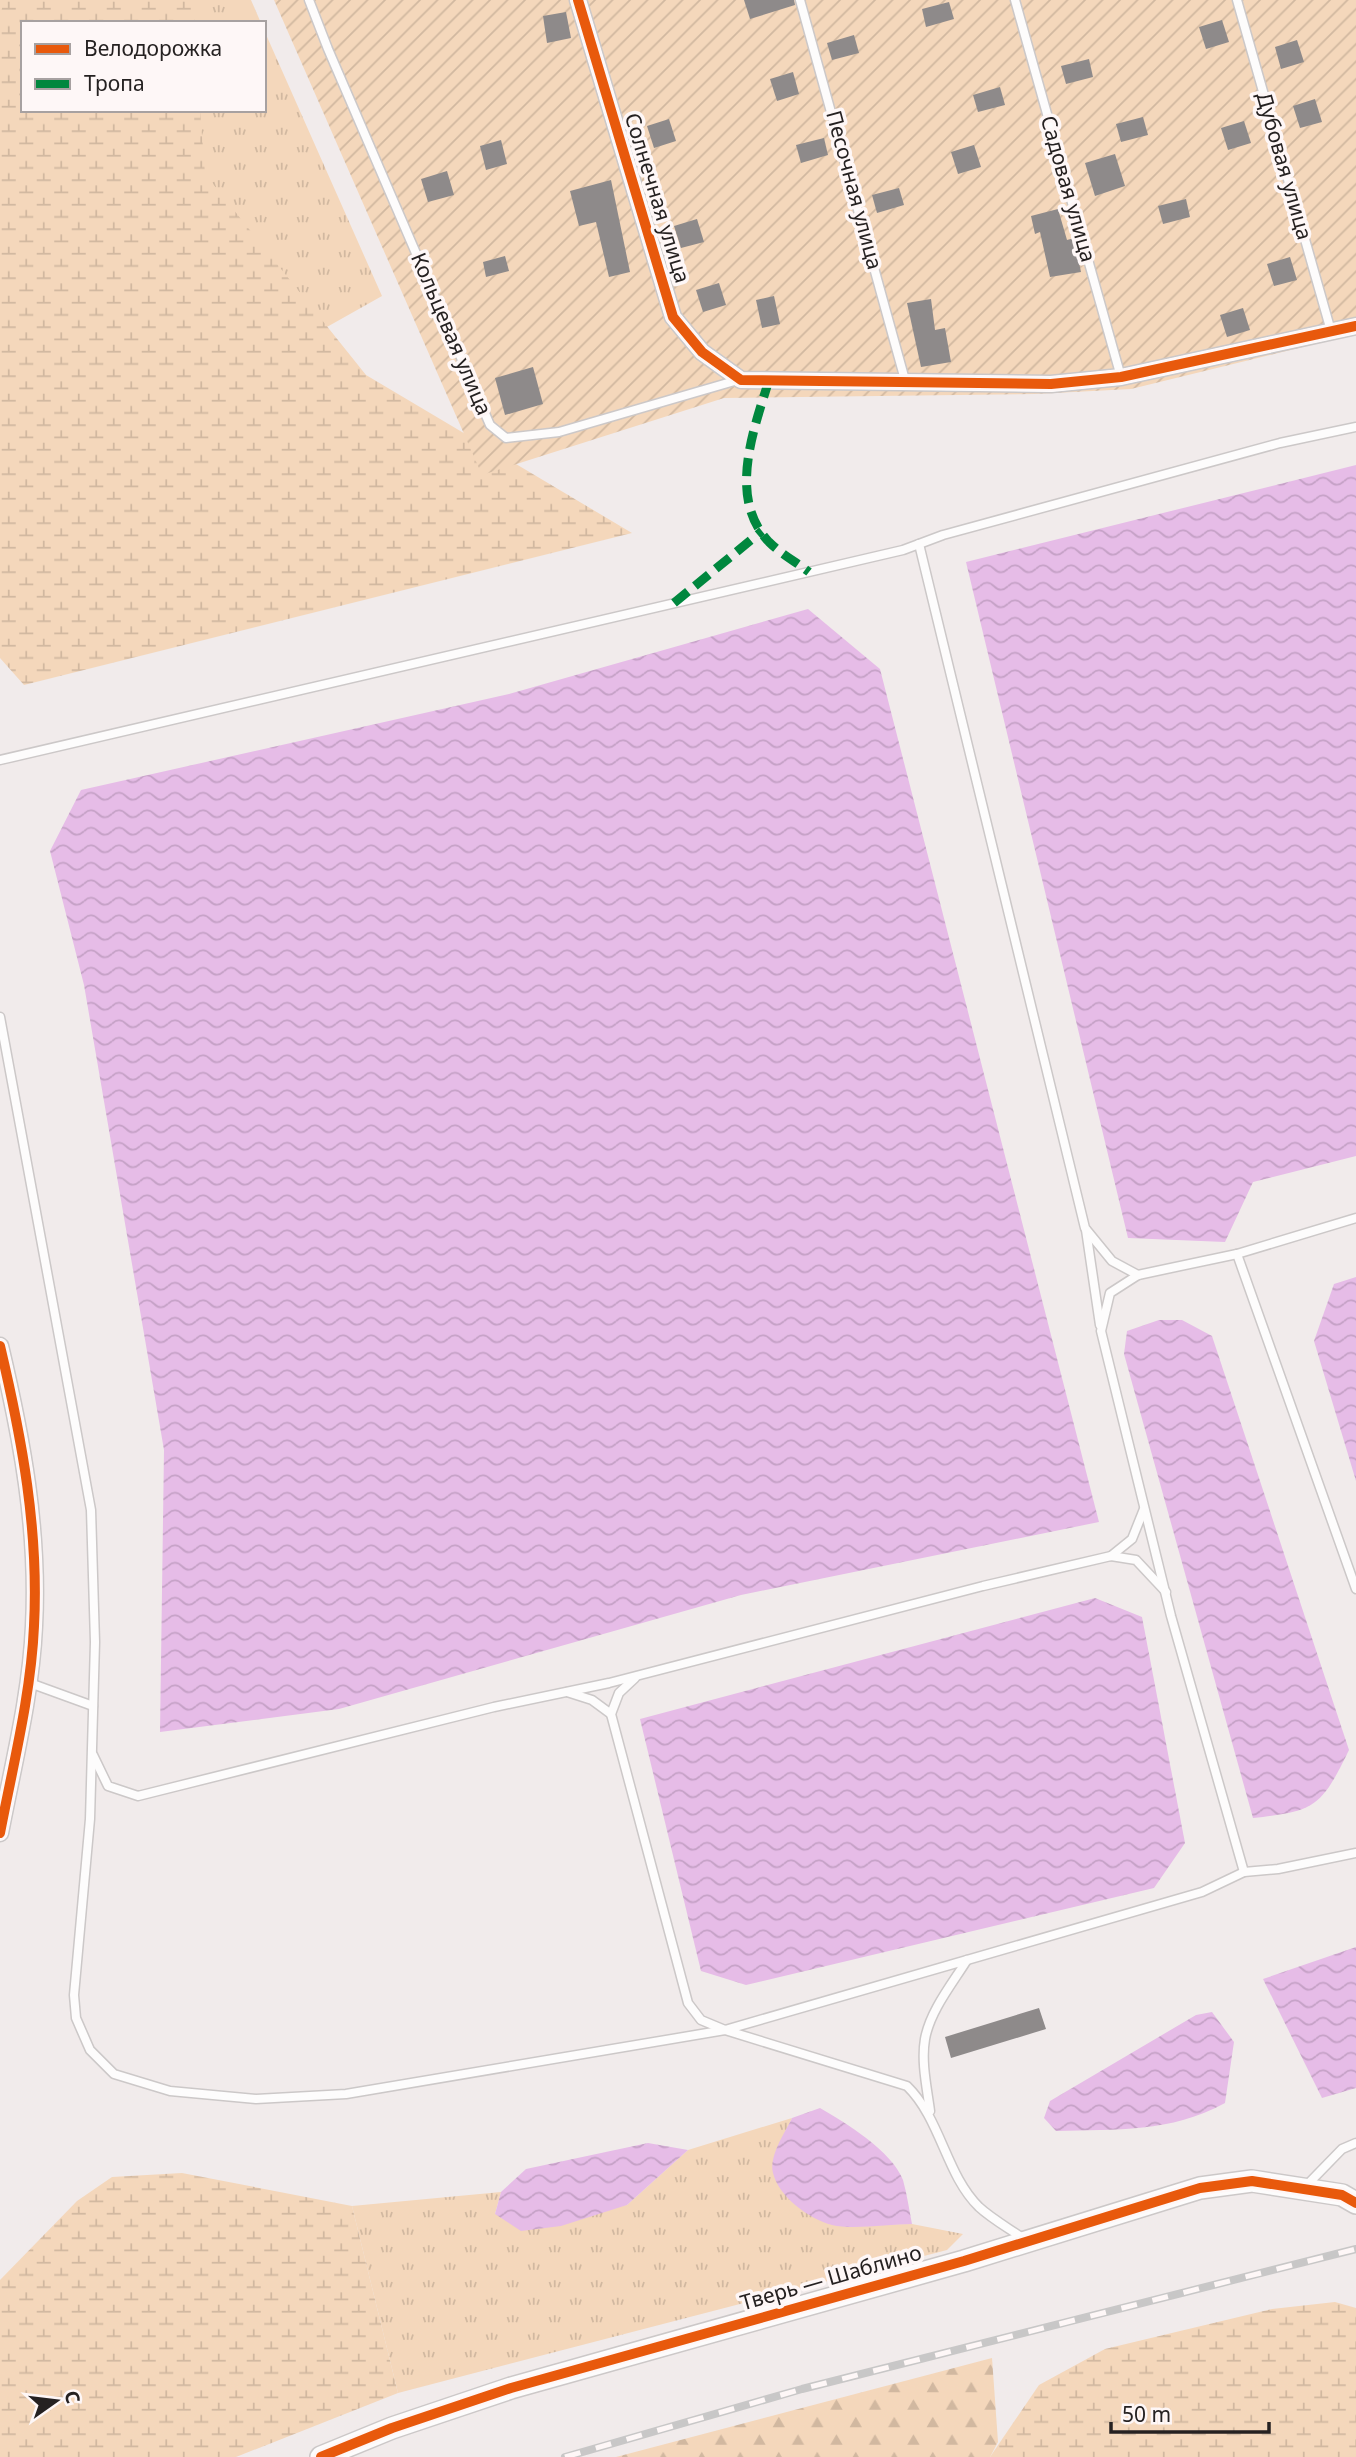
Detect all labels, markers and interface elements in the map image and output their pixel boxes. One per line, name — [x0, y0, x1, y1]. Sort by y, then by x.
legend — [21, 21, 266, 112]
text: Велодорожка — [84, 34, 222, 62]
text: Тропа — [84, 69, 145, 97]
street label: Дубовая улица — [1251, 89, 1319, 243]
street label: Песочная улица — [820, 107, 890, 272]
street label: Солнечная улица — [619, 109, 697, 286]
street label: Садовая улица — [1035, 112, 1103, 265]
street label: Кольцевая улица — [405, 248, 499, 419]
street label: Тверь — Шаблино — [737, 2238, 925, 2316]
north arrow — [21, 2366, 91, 2436]
text: С — [58, 2388, 87, 2406]
scale bar — [1111, 2390, 1268, 2434]
text: 50 m — [1122, 2400, 1171, 2428]

